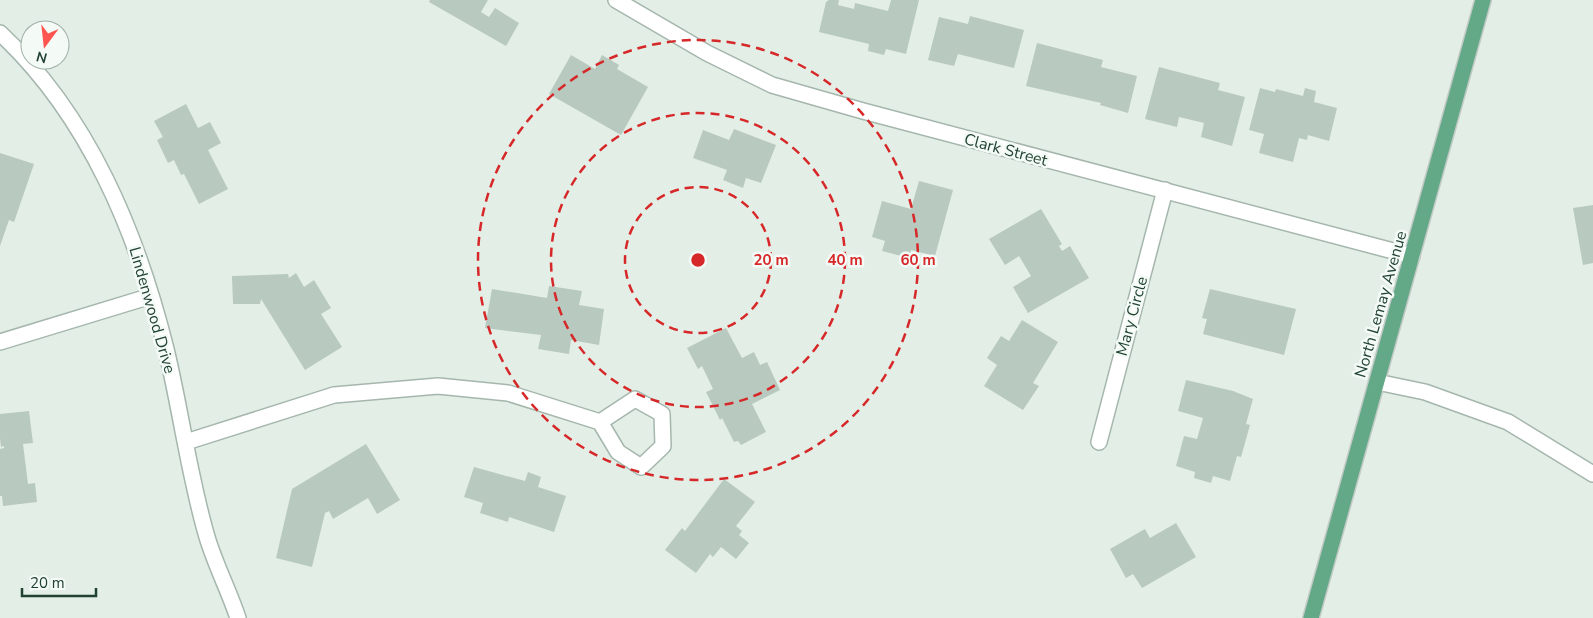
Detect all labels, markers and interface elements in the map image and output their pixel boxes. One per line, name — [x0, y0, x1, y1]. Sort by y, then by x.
north arrow — [20, 20, 70, 70]
text: N — [34, 47, 49, 68]
street label: Clark Street — [962, 128, 1050, 172]
street label: North Lemay Avenue — [1349, 228, 1412, 380]
street label: Lindenwood Drive — [123, 244, 181, 376]
text: 20 m — [753, 250, 789, 270]
text: 40 m — [827, 250, 863, 270]
text: 60 m — [900, 250, 936, 270]
centre of rings — [689, 251, 707, 269]
street label: Mary Circle — [1111, 274, 1153, 358]
scale bar — [22, 566, 96, 598]
text: 20 m — [30, 573, 65, 593]

